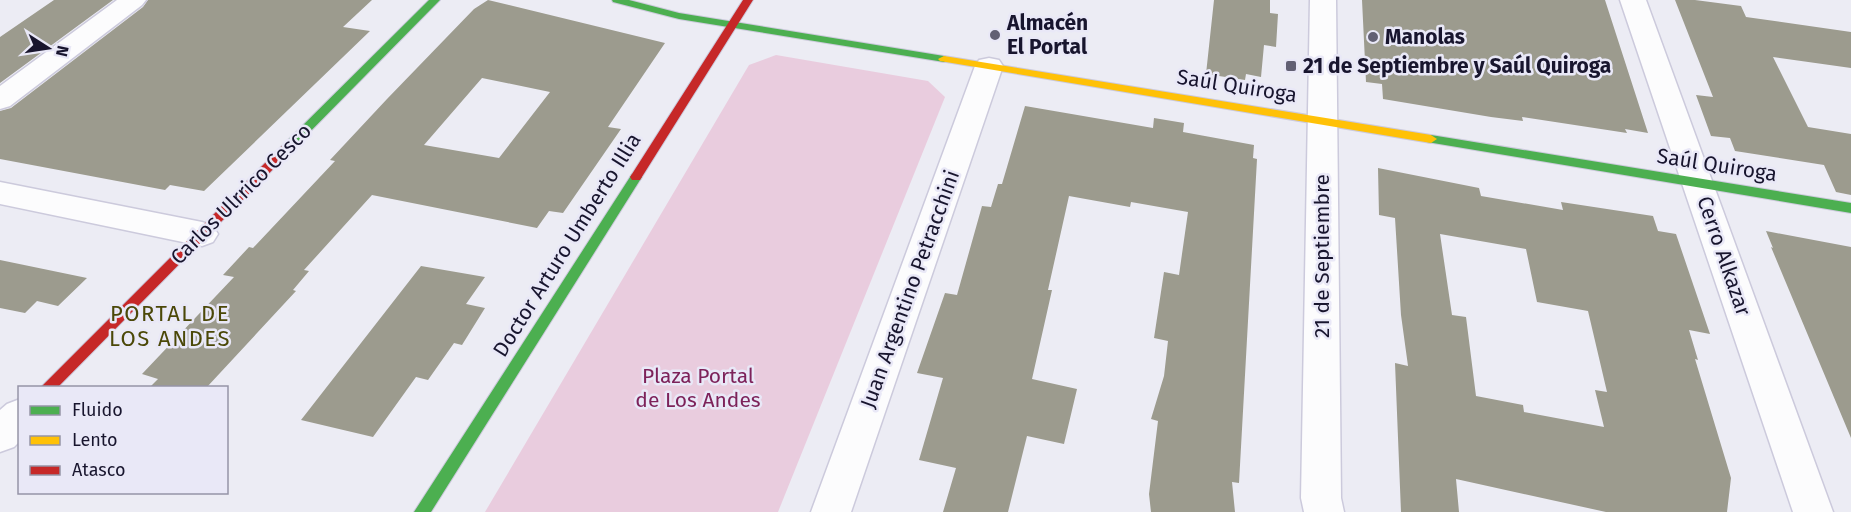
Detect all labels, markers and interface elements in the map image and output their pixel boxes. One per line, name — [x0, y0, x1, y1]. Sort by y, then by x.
place label: Almacén El Portal — [1006, 10, 1088, 60]
north arrow — [18, 18, 78, 78]
place label: Manolas — [1385, 24, 1465, 50]
marker: Almacén El Portal — [988, 28, 1002, 42]
marker: Manolas — [1366, 30, 1380, 44]
text: N — [52, 44, 73, 58]
place label: 21 de Septiembre y Saúl Quiroga — [1303, 53, 1611, 79]
marker: 21 de Septiembre y Saúl Quiroga — [1284, 59, 1298, 73]
street label: Saúl Quiroga — [1175, 64, 1299, 108]
street label: Carlos Ulrrico Cesco — [165, 118, 317, 270]
street label: Doctor Arturo Umberto Illia — [487, 128, 647, 362]
street label: Saúl Quiroga — [1655, 143, 1779, 187]
street label: Juan Argentino Petracchini — [855, 167, 965, 411]
street label: 21 de Septiembre — [1309, 174, 1335, 338]
street label: Cerro Alkazar — [1691, 193, 1757, 319]
district label: PORTAL DE LOS ANDES — [109, 300, 231, 352]
park label: Plaza Portal de Los Andes — [635, 363, 761, 413]
legend — [18, 386, 228, 494]
text: Fluido — [72, 399, 123, 421]
text: Lento — [72, 429, 118, 451]
text: Atasco — [72, 459, 125, 481]

